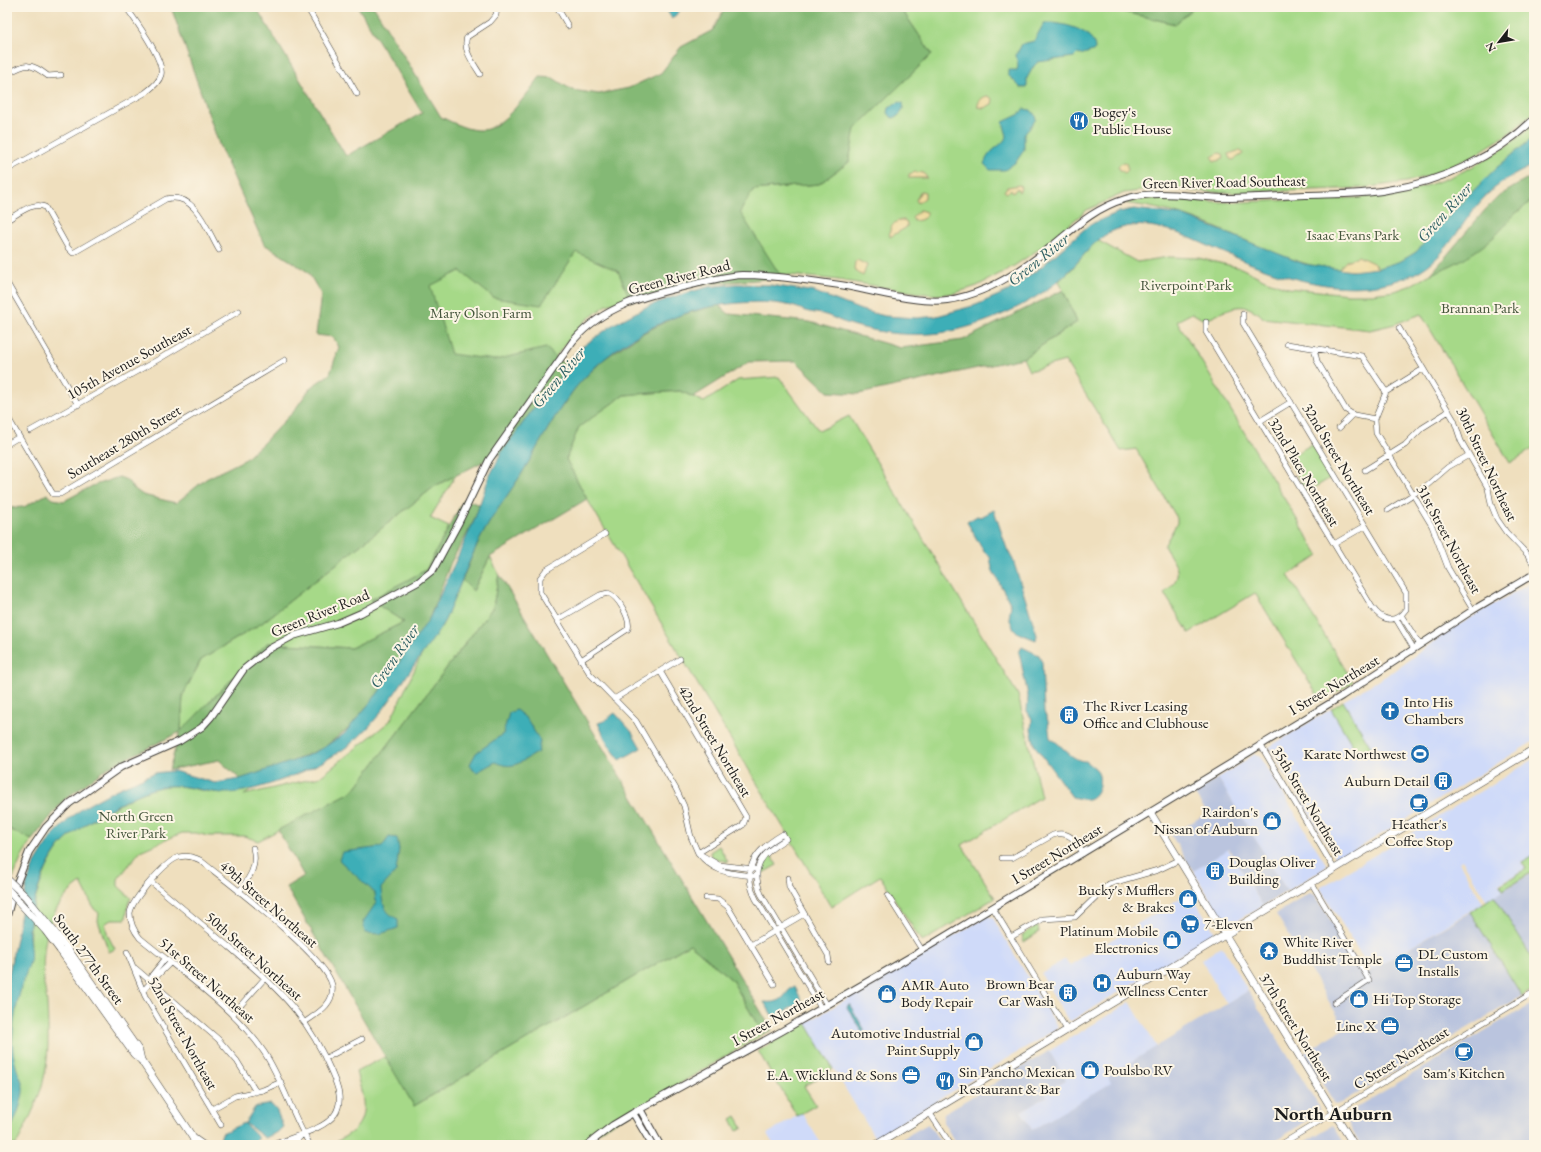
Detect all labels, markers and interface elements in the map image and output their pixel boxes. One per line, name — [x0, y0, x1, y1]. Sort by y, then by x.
north arrow — [1479, 22, 1519, 62]
text: N — [1482, 40, 1499, 55]
place label: Bogey's Public House — [1093, 102, 1171, 138]
restaurant icon: Bogey's Public House — [1068, 110, 1090, 132]
street label: Green River Road Southeast — [1142, 171, 1306, 192]
water label: Green River — [1412, 177, 1477, 247]
park label: Isaac Evans Park — [1307, 225, 1400, 244]
water label: Green River — [1003, 228, 1074, 291]
street label: Green River Road — [626, 255, 732, 298]
park label: Riverpoint Park — [1140, 275, 1233, 294]
park label: Brannan Park — [1441, 298, 1520, 317]
park label: Mary Olson Farm — [430, 303, 532, 322]
street label: 105th Avenue Southeast — [63, 319, 194, 404]
water label: Green River — [527, 342, 591, 412]
street label: 32nd Street Northeast — [1299, 399, 1380, 518]
street label: Southeast 280th Street — [64, 400, 184, 483]
street label: 30th Street Northeast — [1453, 404, 1522, 524]
street label: 32nd Place Northeast — [1264, 414, 1345, 530]
street label: 31st Street Northeast — [1413, 481, 1486, 597]
street label: Green River Road — [268, 584, 372, 641]
water label: Green River — [365, 619, 425, 692]
street label: I Street Northeast — [1285, 650, 1383, 719]
street label: 42nd Street Northeast — [675, 681, 756, 800]
place label: Into His Chambers — [1404, 692, 1464, 728]
place label: The River Leasing Office and Clubhouse — [1083, 696, 1209, 732]
church icon: Into His Chambers — [1379, 700, 1401, 722]
building icon: The River Leasing Office and Clubhouse — [1058, 704, 1080, 726]
street label: 35th Street Northeast — [1268, 743, 1349, 859]
sports icon: Karate Northwest — [1409, 743, 1431, 765]
place label: Karate Northwest — [1304, 744, 1406, 763]
building icon: Auburn Detail — [1432, 770, 1454, 792]
place label: Auburn Detail — [1343, 771, 1429, 790]
cafe icon: Heather's Coffee Stop — [1408, 792, 1430, 814]
place label: Rairdon's Nissan of Auburn — [1154, 802, 1258, 838]
park label: North Green River Park — [98, 806, 174, 842]
shop icon: Rairdon's Nissan of Auburn — [1261, 810, 1283, 832]
place label: Heather's Coffee Stop — [1385, 814, 1453, 850]
street label: I Street Northeast — [1008, 819, 1106, 888]
place label: Douglas Oliver Building — [1229, 852, 1315, 888]
street label: 49th Street Northeast — [216, 856, 323, 952]
building icon: Douglas Oliver Building — [1204, 860, 1226, 882]
place label: Bucky's Mufflers & Brakes — [1078, 880, 1174, 916]
shop icon: Bucky's Mufflers & Brakes — [1177, 888, 1199, 910]
street label: 50th Street Northeast — [202, 907, 307, 1004]
street label: South 277th Street — [50, 910, 129, 1008]
supermarket icon: 7-Eleven — [1179, 913, 1201, 935]
place label: 7-Eleven — [1204, 914, 1253, 933]
place label: Platinum Mobile Electronics — [1060, 921, 1158, 957]
shop icon: Platinum Mobile Electronics — [1161, 929, 1183, 951]
place label: White River Buddhist Temple — [1283, 932, 1382, 968]
street label: 51st Street Northeast — [155, 933, 259, 1027]
temple icon: White River Buddhist Temple — [1258, 940, 1280, 962]
place label: DL Custom Installs — [1418, 944, 1489, 980]
office icon: DL Custom Installs — [1393, 952, 1415, 974]
place label: Auburn Way Wellness Center — [1115, 964, 1208, 1000]
street label: 37th Street Northeast — [1256, 969, 1337, 1085]
hospital icon: Auburn Way Wellness Center — [1091, 972, 1113, 994]
street label: 52nd Street Northeast — [144, 973, 223, 1093]
place label: Brown Bear Car Wash — [986, 974, 1054, 1010]
place label: AMR Auto Body Repair — [900, 975, 973, 1011]
building icon: Brown Bear Car Wash — [1057, 982, 1079, 1004]
street label: I Street Northeast — [728, 983, 827, 1050]
shop icon: AMR Auto Body Repair — [876, 983, 898, 1005]
shop icon: Hi Top Storage — [1348, 988, 1370, 1010]
place label: Hi Top Storage — [1373, 989, 1461, 1008]
office icon: Line X — [1379, 1015, 1401, 1037]
place label: Line X — [1336, 1016, 1376, 1035]
street label: C Street Northeast — [1350, 1022, 1452, 1093]
place label: Automotive Industrial Paint Supply — [830, 1023, 960, 1059]
shop icon: Automotive Industrial Paint Supply — [963, 1031, 985, 1053]
cafe icon: Sam's Kitchen — [1453, 1041, 1475, 1063]
shop icon: Poulsbo RV — [1079, 1059, 1101, 1081]
place label: Poulsbo RV — [1104, 1060, 1173, 1079]
place label: Sin Pancho Mexican Restaurant & Bar — [959, 1062, 1075, 1098]
place label: Sam's Kitchen — [1423, 1063, 1505, 1082]
office icon: E.A. Wicklund & Sons — [900, 1064, 922, 1086]
place label: E.A. Wicklund & Sons — [766, 1065, 897, 1084]
restaurant icon: Sin Pancho Mexican Restaurant & Bar — [934, 1070, 956, 1092]
district label: North Auburn — [1274, 1101, 1392, 1126]

